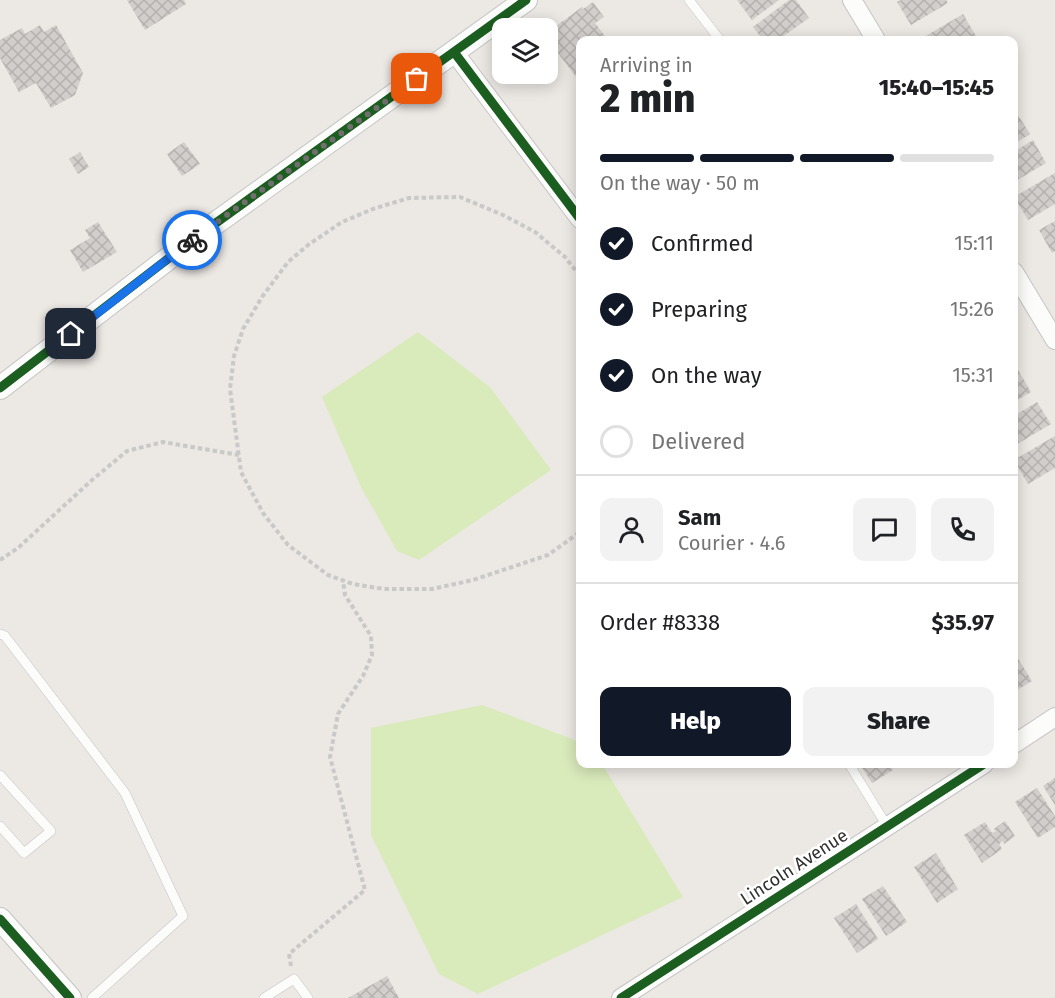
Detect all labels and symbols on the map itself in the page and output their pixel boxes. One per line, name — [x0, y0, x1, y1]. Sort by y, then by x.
pin — [391, 53, 442, 104]
courier — [162, 210, 222, 270]
pin — [45, 308, 96, 359]
street label: Lincoln Avenue — [736, 824, 852, 910]

